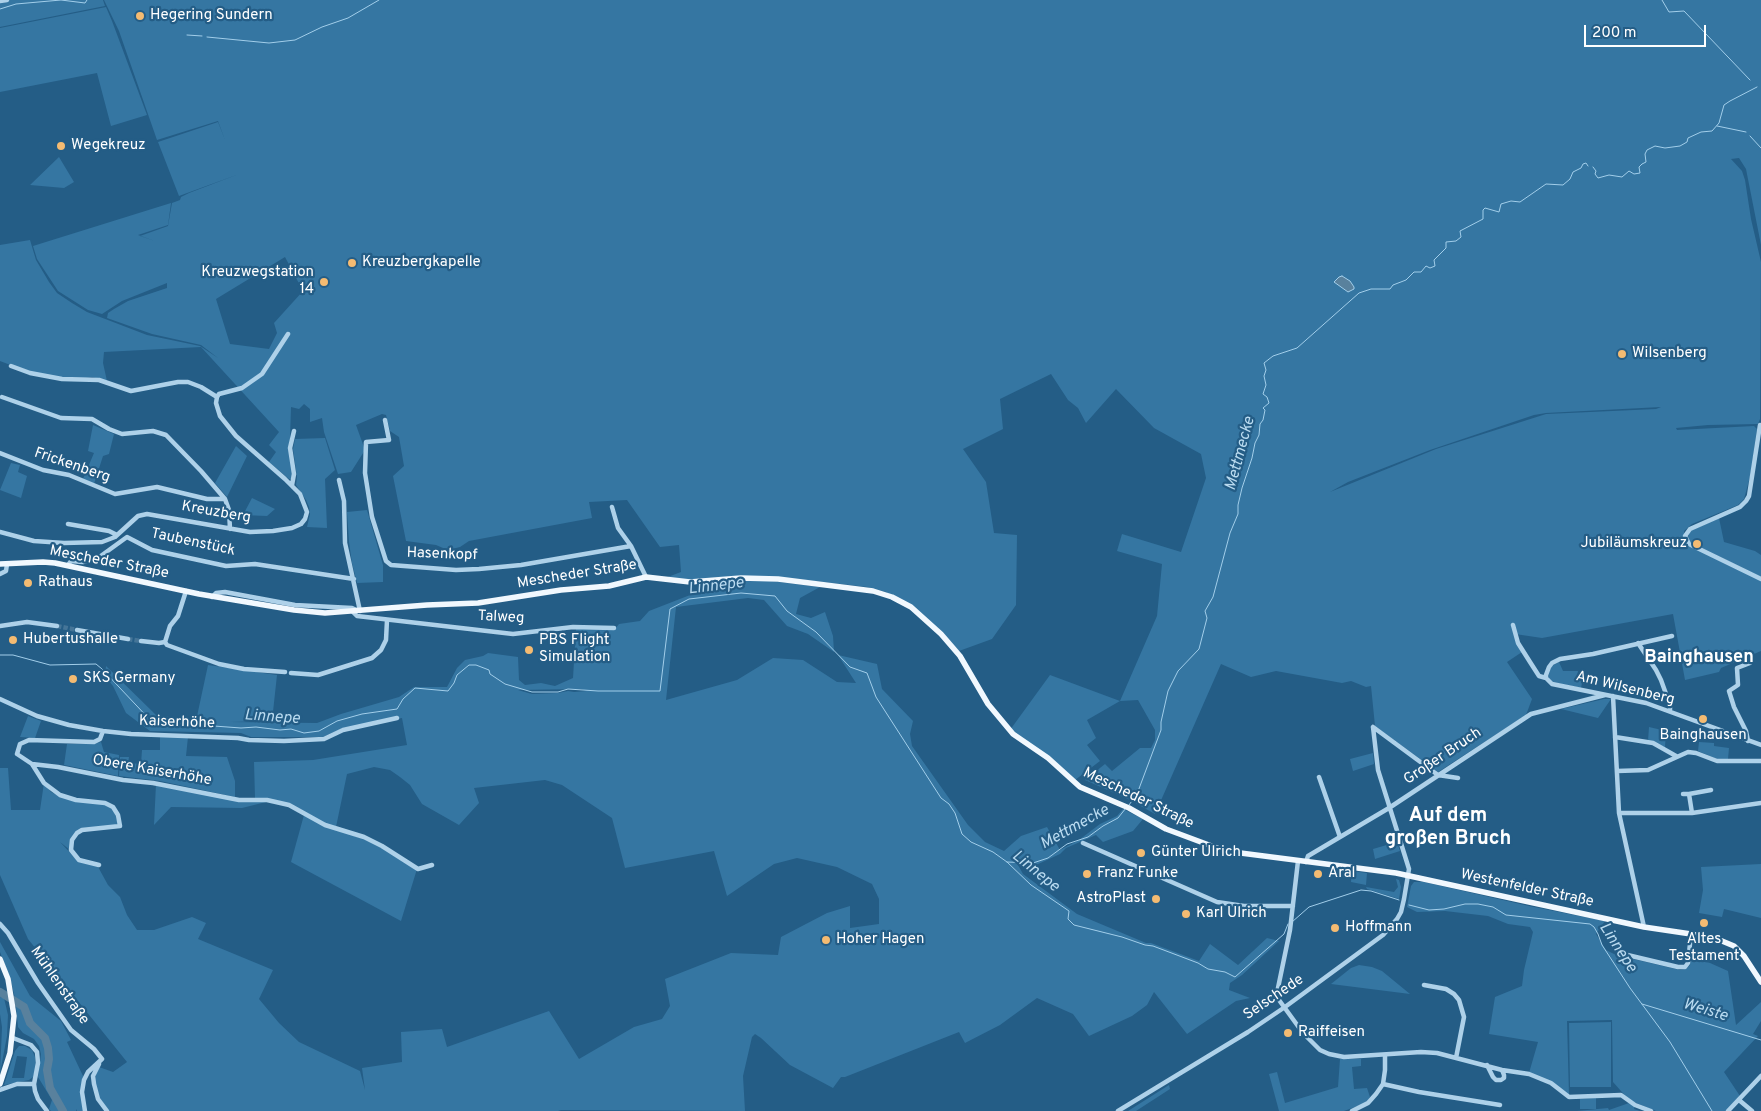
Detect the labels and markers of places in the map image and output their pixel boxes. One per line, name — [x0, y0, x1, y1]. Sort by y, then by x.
place label: Hegering Sundern — [150, 7, 273, 25]
marker: Hegering Sundern — [134, 10, 146, 22]
place label: Wegekreuz — [71, 137, 146, 155]
marker: Wegekreuz — [55, 140, 67, 152]
place label: Kreuzbergkapelle — [362, 254, 481, 272]
marker: Kreuzbergkapelle — [346, 257, 358, 269]
place label: Kreuzwegstation 14 — [201, 264, 314, 299]
marker: Kreuzwegstation 14 — [318, 276, 330, 288]
place label: Wilsenberg — [1632, 345, 1707, 363]
marker: Wilsenberg — [1616, 348, 1628, 360]
place label: Jubiläumskreuz — [1580, 535, 1687, 553]
marker: Jubiläumskreuz — [1691, 538, 1703, 550]
place label: Rathaus — [38, 574, 93, 592]
marker: Rathaus — [22, 577, 34, 589]
place label: Hubertushalle — [23, 631, 118, 649]
place label: PBS Flight Simulation — [539, 632, 610, 667]
marker: Hubertushalle — [7, 634, 19, 646]
marker: PBS Flight Simulation — [523, 644, 535, 656]
place label: SKS Germany — [83, 670, 175, 688]
marker: SKS Germany — [67, 673, 79, 685]
marker: Bainghausen — [1697, 713, 1709, 725]
place label: Bainghausen — [1659, 727, 1747, 745]
place label: Günter Ulrich — [1151, 844, 1241, 862]
marker: Günter Ulrich — [1135, 847, 1147, 859]
place label: Franz Funke — [1097, 865, 1178, 883]
place label: Aral — [1328, 865, 1356, 883]
marker: Franz Funke — [1081, 868, 1093, 880]
marker: Aral — [1312, 868, 1324, 880]
place label: AstroPlast — [1076, 890, 1146, 908]
marker: AstroPlast — [1150, 893, 1162, 905]
place label: Karl Ulrich — [1196, 905, 1267, 923]
marker: Karl Ulrich — [1180, 908, 1192, 920]
marker: Altes Testament — [1698, 917, 1710, 929]
place label: Hoffmann — [1345, 919, 1412, 937]
marker: Hoffmann — [1329, 922, 1341, 934]
place label: Hoher Hagen — [836, 931, 924, 949]
place label: Altes Testament — [1669, 931, 1739, 966]
marker: Hoher Hagen — [820, 934, 832, 946]
place label: Raiffeisen — [1298, 1024, 1365, 1042]
marker: Raiffeisen — [1282, 1027, 1294, 1039]

